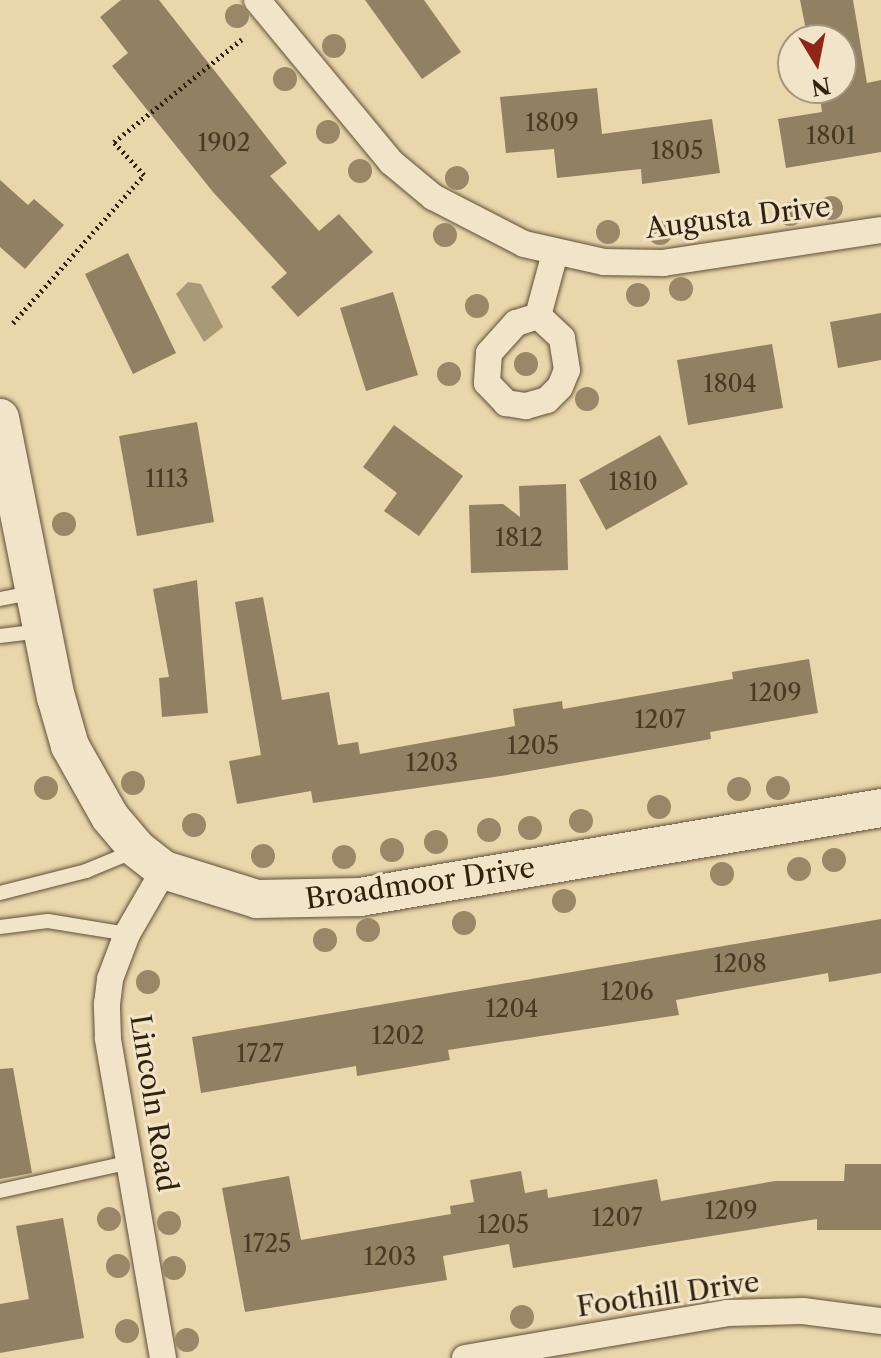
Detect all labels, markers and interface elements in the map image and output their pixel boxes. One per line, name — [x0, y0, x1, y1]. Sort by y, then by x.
north arrow — [777, 24, 857, 104]
text: N — [809, 71, 833, 101]
house number: 1809 — [525, 109, 579, 137]
house number: 1801 — [806, 122, 856, 150]
house number: 1902 — [197, 129, 251, 157]
house number: 1805 — [651, 137, 703, 165]
street label: Augusta Drive — [643, 189, 833, 245]
house number: 1804 — [703, 370, 757, 398]
house number: 1113 — [145, 465, 189, 493]
house number: 1810 — [608, 468, 658, 496]
house number: 1812 — [495, 524, 543, 552]
house number: 1209 — [748, 679, 802, 707]
house number: 1207 — [635, 706, 685, 734]
house number: 1205 — [507, 732, 559, 760]
house number: 1203 — [406, 749, 458, 777]
street label: Broadmoor Drive — [303, 850, 537, 916]
house number: 1208 — [713, 950, 767, 978]
house number: 1206 — [600, 978, 654, 1006]
house number: 1204 — [486, 995, 538, 1023]
street label: Lincoln Road — [123, 1012, 185, 1194]
house number: 1202 — [372, 1022, 424, 1050]
house number: 1727 — [236, 1040, 284, 1068]
house number: 1209 — [704, 1197, 758, 1225]
house number: 1207 — [592, 1204, 642, 1232]
house number: 1205 — [477, 1211, 529, 1239]
house number: 1725 — [243, 1230, 291, 1258]
house number: 1203 — [364, 1243, 416, 1271]
street label: Foothill Drive — [574, 1265, 762, 1323]

